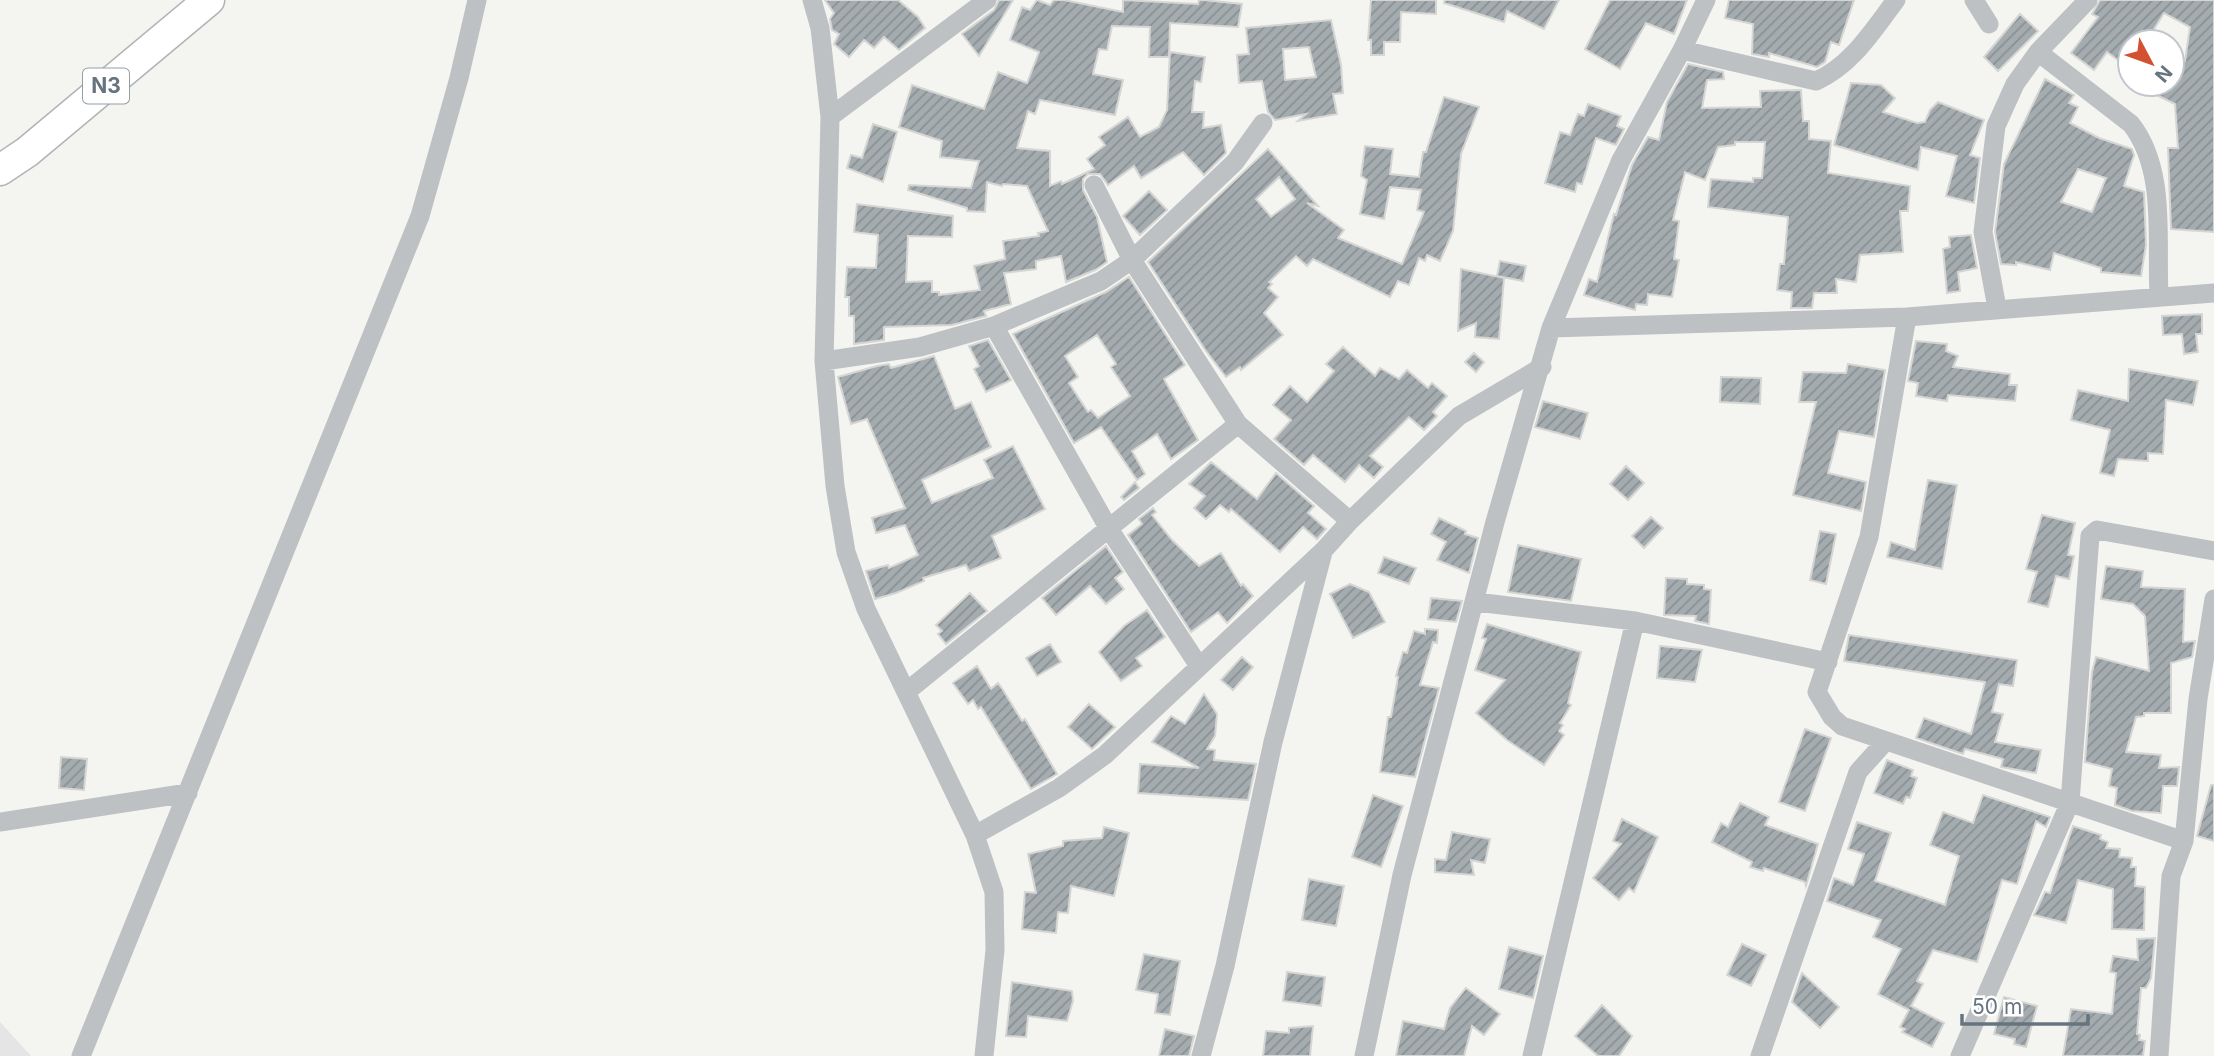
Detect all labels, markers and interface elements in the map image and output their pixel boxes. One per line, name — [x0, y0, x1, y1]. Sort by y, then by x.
north arrow — [2116, 28, 2186, 98]
text: N — [2150, 61, 2177, 87]
road number: N3 — [83, 68, 129, 104]
scale bar — [1962, 982, 2088, 1026]
text: 50 m — [1972, 994, 2022, 1019]

